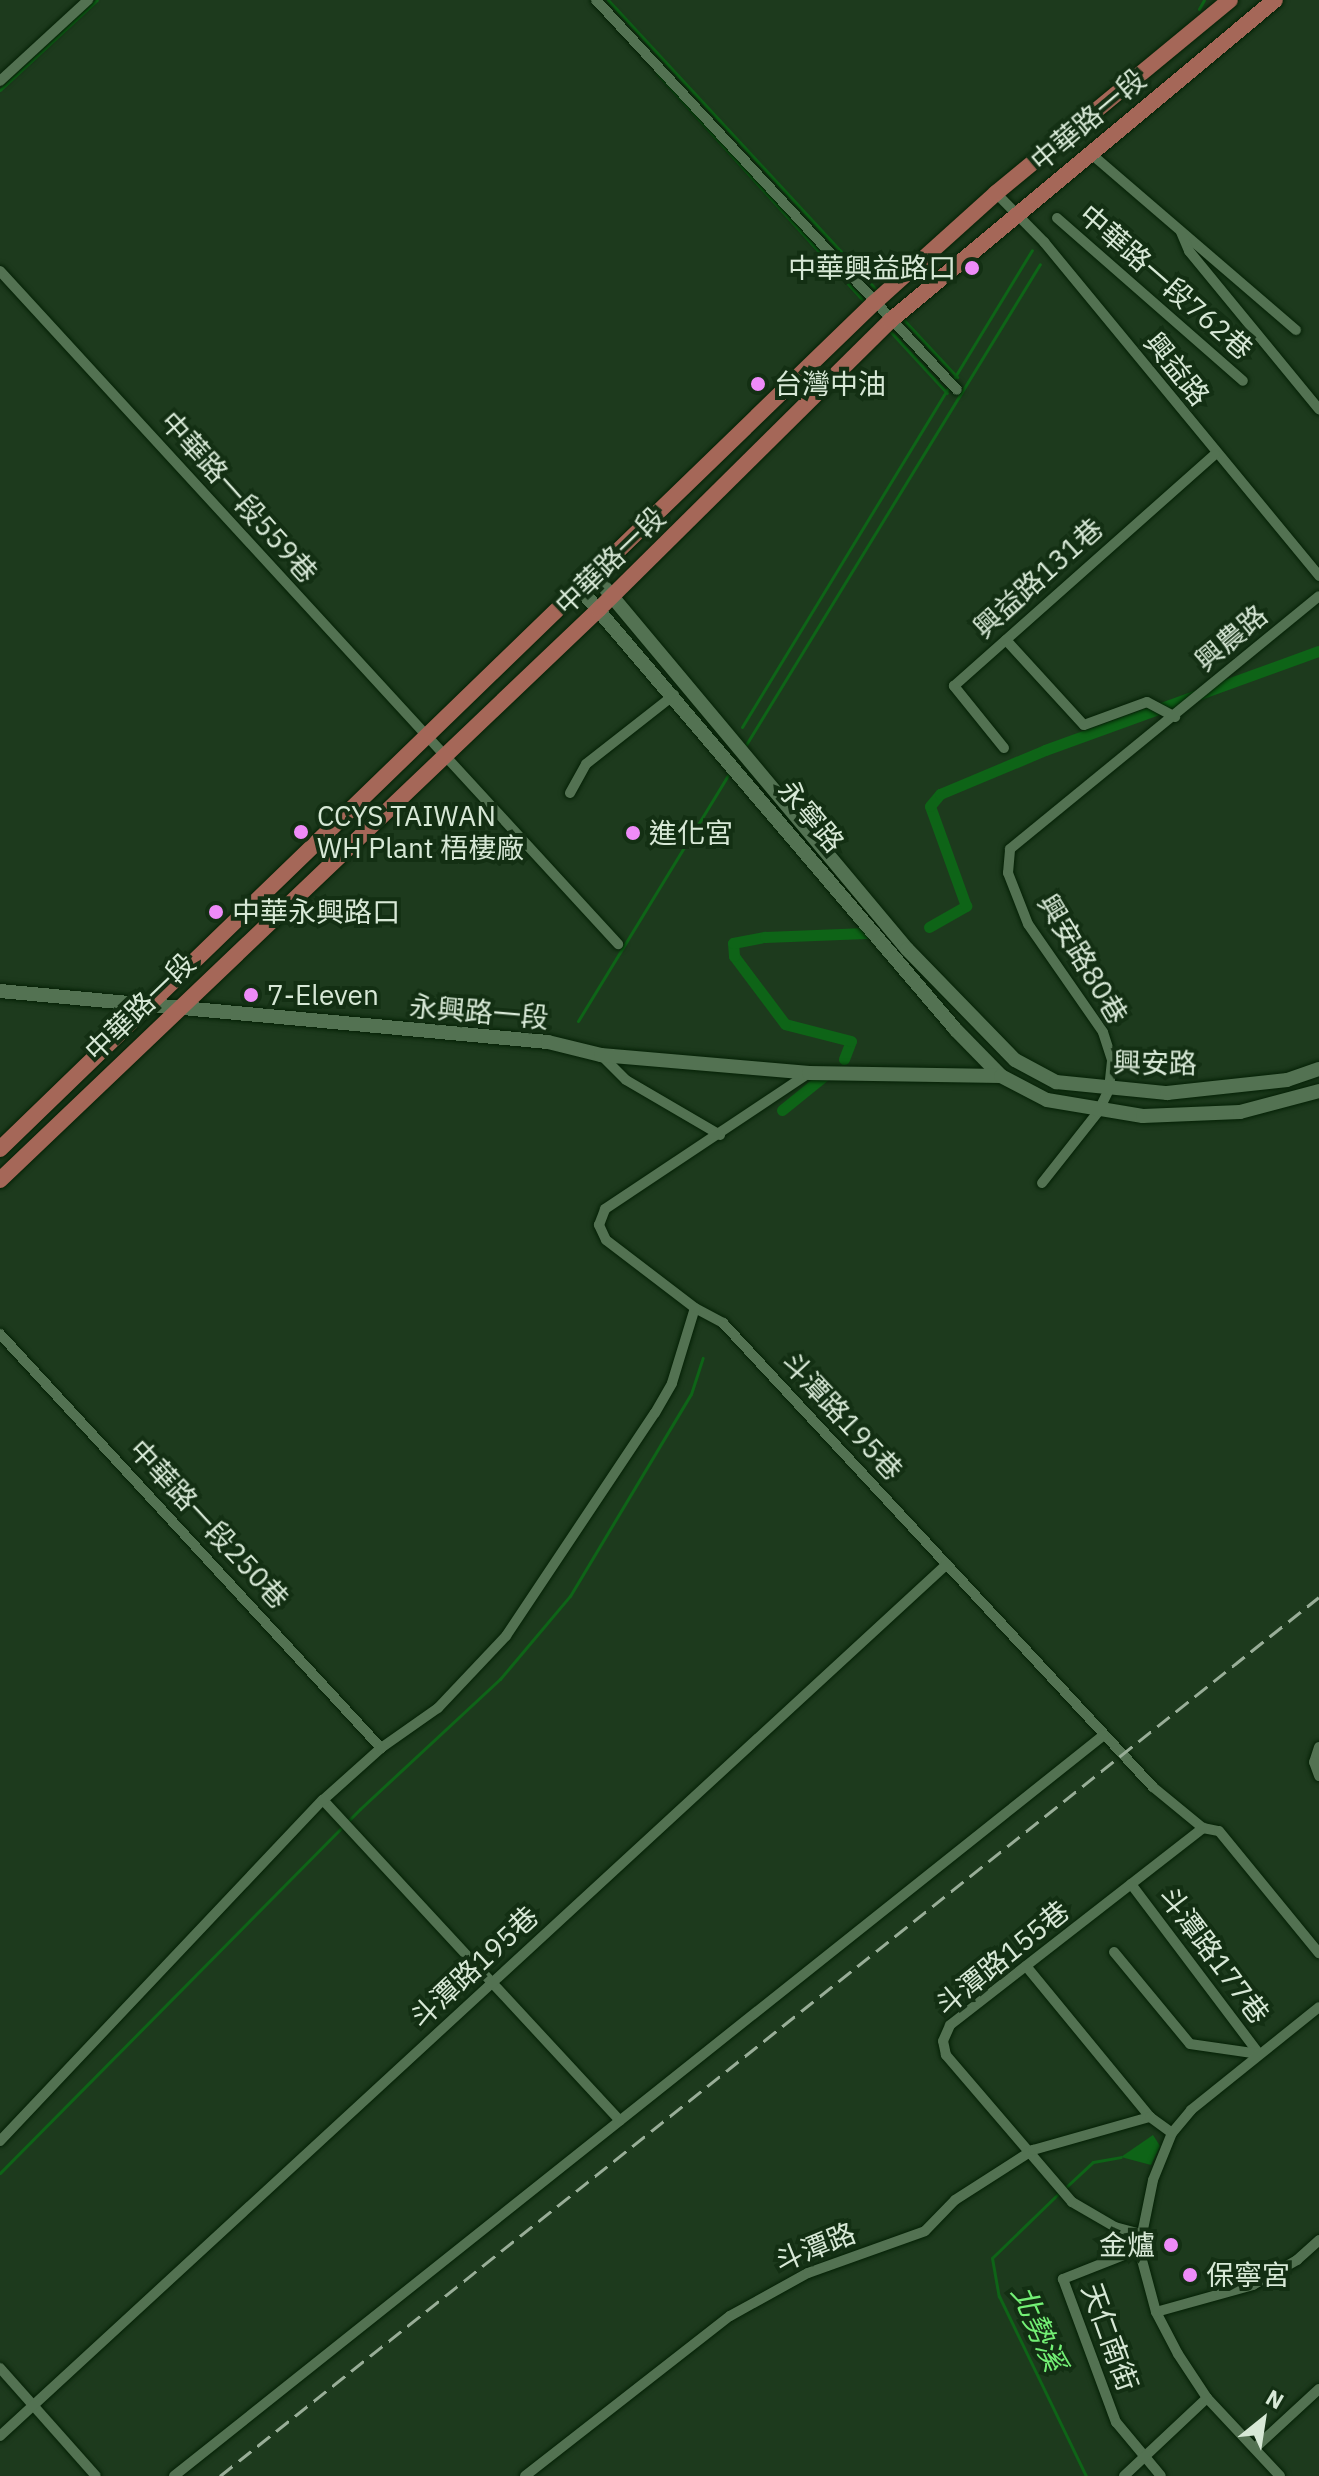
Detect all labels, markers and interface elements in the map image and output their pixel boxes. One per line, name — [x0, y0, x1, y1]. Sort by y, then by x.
street label: 中華路一段 — [1024, 62, 1152, 178]
street label: 中華路一段762巷 — [1073, 198, 1259, 366]
place label: 中華興益路口 — [788, 251, 956, 285]
marker: 中華興益路口 — [963, 259, 981, 277]
street label: 興益路 — [1138, 326, 1216, 412]
place label: 台灣中油 — [774, 367, 886, 401]
marker: 台灣中油 — [749, 375, 767, 393]
street label: 中華路一段559巷 — [153, 405, 325, 589]
street label: 中華路一段 — [548, 500, 672, 622]
street label: 興益路131巷 — [966, 511, 1110, 645]
street label: 興農路 — [1188, 598, 1274, 678]
street label: 永寧路 — [771, 773, 851, 859]
place label: CCYS TAIWAN WH Plant 梧棲廠 — [317, 799, 524, 865]
place label: 進化宮 — [649, 816, 733, 850]
marker: CCYS TAIWAN WH Plant 梧棲廠 — [292, 823, 310, 841]
marker: 進化宮 — [624, 824, 642, 842]
street label: 興安路80巷 — [1031, 888, 1135, 1030]
place label: 中華永興路口 — [232, 895, 400, 929]
marker: 中華永興路口 — [207, 903, 225, 921]
street label: 中華路一段 — [78, 946, 202, 1068]
place label: 7-Eleven — [267, 978, 379, 1012]
marker: 7-Eleven — [242, 986, 260, 1004]
street label: 永興路一段 — [408, 989, 550, 1035]
street label: 興安路 — [1113, 1045, 1197, 1081]
street label: 斗潭路195巷 — [774, 1345, 910, 1487]
street label: 中華路一段250巷 — [122, 1433, 296, 1615]
street label: 斗潭路177巷 — [1152, 1880, 1276, 2030]
street label: 斗潭路155巷 — [928, 1894, 1076, 2022]
street label: 斗潭路195巷 — [403, 1899, 545, 2035]
street label: 斗潭路 — [770, 2216, 860, 2278]
place label: 金爐 — [1099, 2228, 1155, 2262]
marker: 金爐 — [1162, 2236, 1180, 2254]
place label: 保寧宮 — [1206, 2258, 1290, 2292]
marker: 保寧宮 — [1181, 2266, 1199, 2284]
street label: 天仁南街 — [1075, 2279, 1145, 2395]
water label: 北勢溪 — [1004, 2280, 1074, 2376]
north arrow — [1223, 2380, 1303, 2460]
text: N — [1261, 2382, 1289, 2415]

